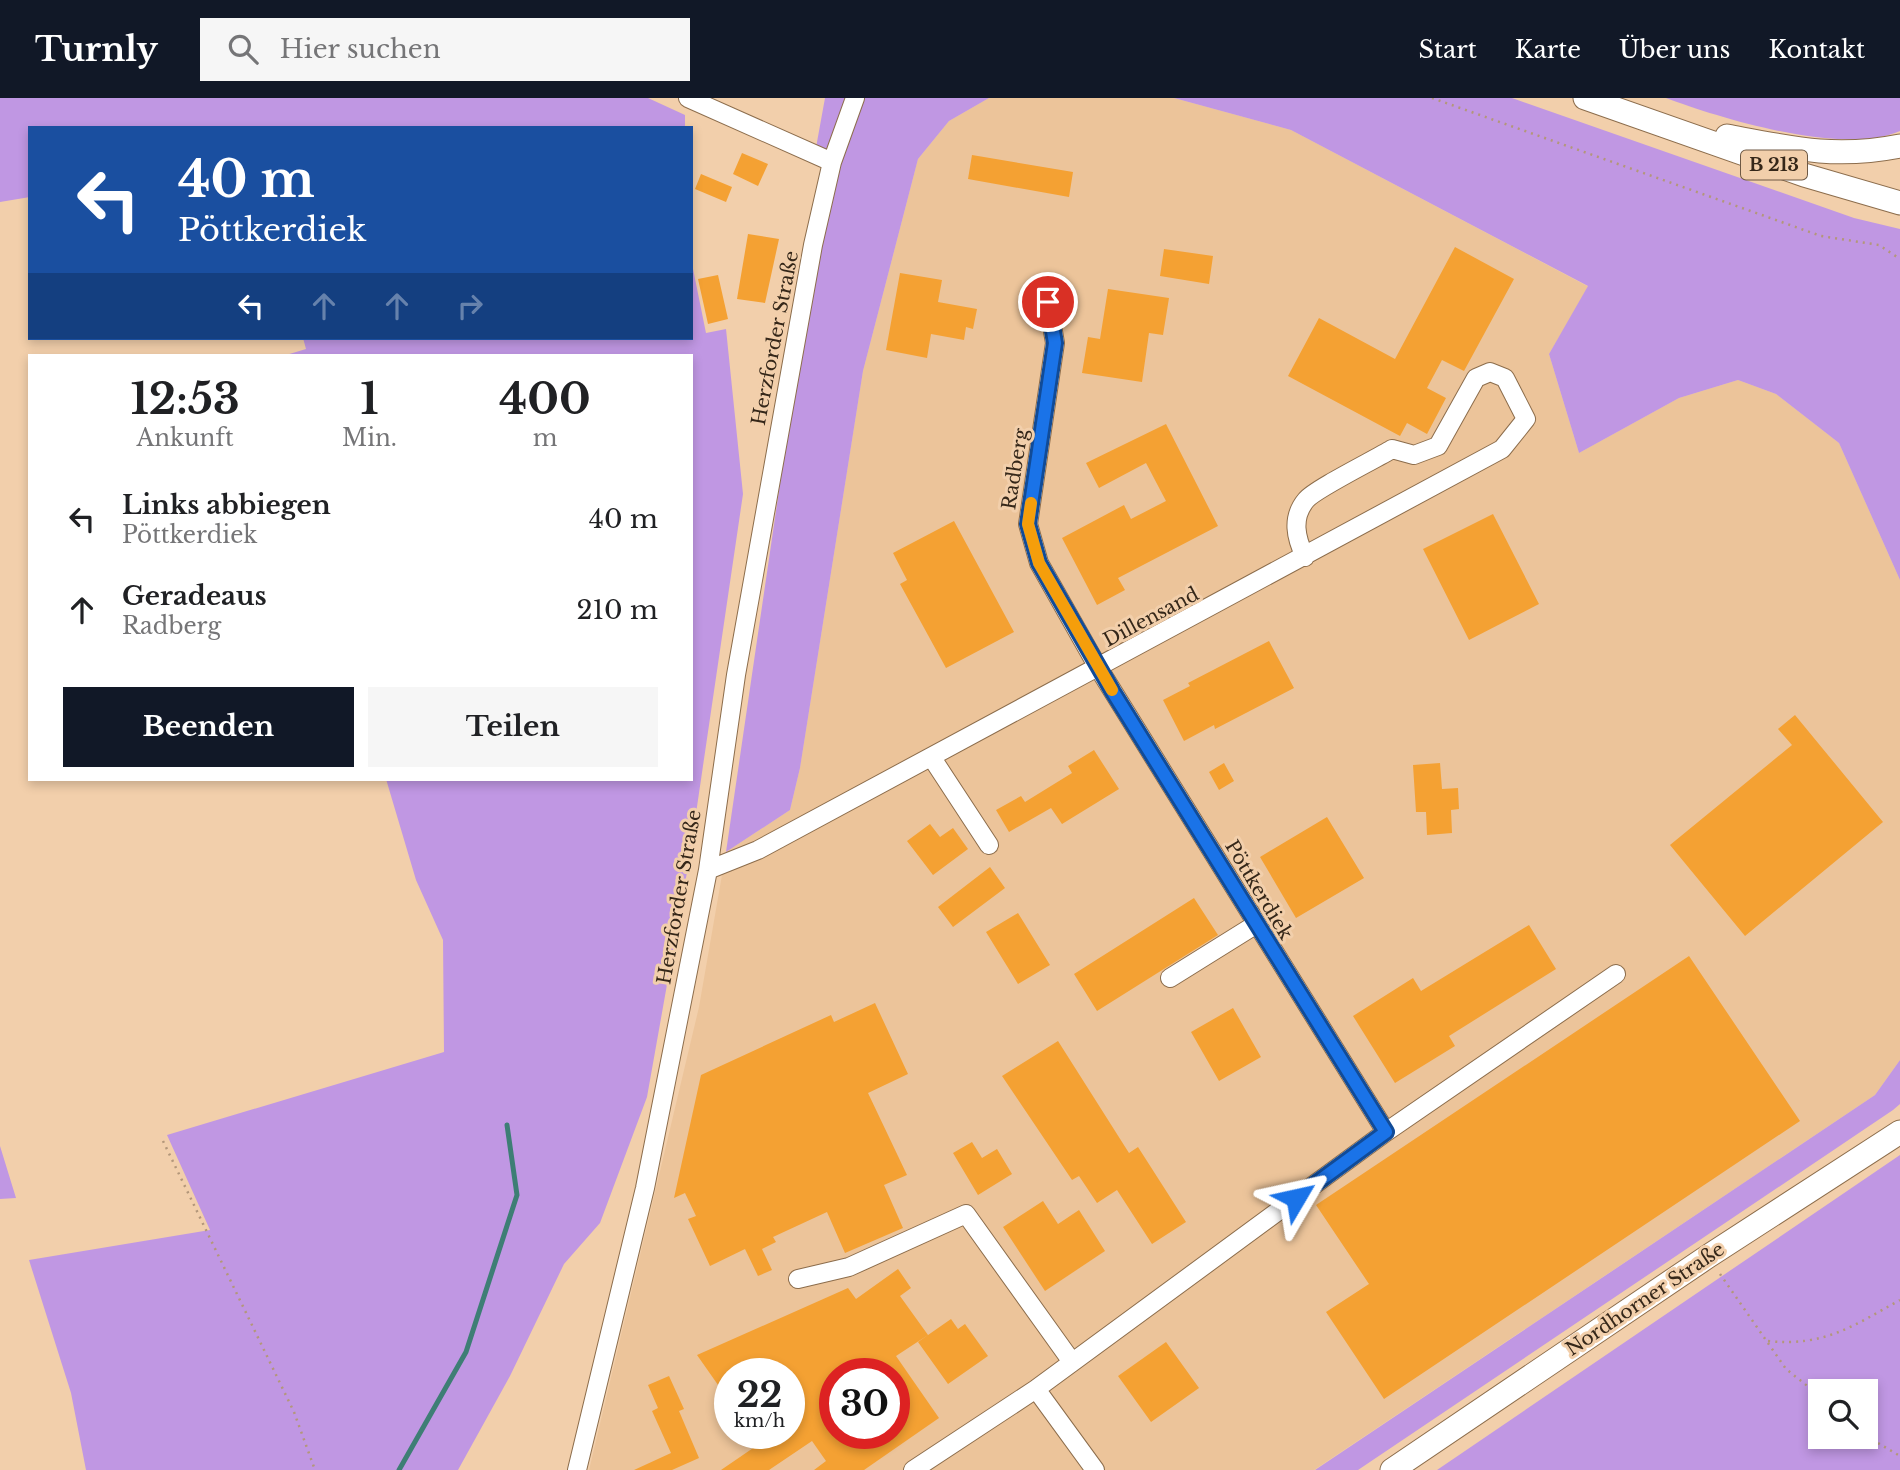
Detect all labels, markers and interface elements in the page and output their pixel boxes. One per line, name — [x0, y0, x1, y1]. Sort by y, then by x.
search box — [200, 18, 690, 81]
text: Turnly — [35, 29, 158, 70]
icon: search — [224, 30, 262, 68]
text: Hier suchen — [280, 33, 441, 65]
text: Start — [1419, 35, 1477, 64]
text: Karte — [1515, 35, 1581, 64]
text: Über uns — [1619, 35, 1731, 64]
text: Kontakt — [1769, 35, 1865, 64]
text: 40 m — [178, 149, 315, 210]
road number: B 213 — [1741, 150, 1807, 180]
icon: left — [63, 154, 154, 245]
text: Pöttkerdiek — [178, 210, 367, 250]
street label: Herzforder Straße — [747, 249, 803, 427]
pin — [1018, 272, 1078, 332]
icon: arrive — [1029, 283, 1067, 321]
icon: left — [232, 287, 270, 325]
icon: ahead — [305, 287, 343, 325]
icon: ahead — [378, 287, 416, 325]
icon: right — [451, 287, 489, 325]
text: 12:53 — [130, 373, 240, 425]
text: 1 — [360, 373, 379, 425]
text: 400 — [499, 373, 591, 425]
text: Ankunft — [136, 424, 234, 452]
text: Min. — [342, 424, 397, 452]
text: m — [533, 424, 557, 452]
street label: Radberg — [997, 426, 1033, 511]
text: Links abbiegen — [122, 489, 331, 521]
icon: left — [63, 500, 101, 538]
text: 40 m — [589, 503, 658, 535]
text: Pöttkerdiek — [122, 521, 258, 549]
text: Geradeaus — [122, 580, 267, 612]
street label: Dillensand — [1099, 582, 1203, 652]
icon: ahead — [63, 591, 101, 629]
text: 210 m — [576, 594, 658, 626]
text: Radberg — [122, 612, 221, 640]
button: Beenden — [63, 687, 354, 767]
button: Teilen — [368, 687, 658, 767]
street label: Herzforder Straße — [652, 808, 706, 986]
street label: Pöttkerdiek — [1220, 836, 1298, 944]
position arrow — [1259, 1161, 1333, 1235]
street label: Nordhorner Straße — [1561, 1237, 1729, 1361]
speed limit sign: 30 — [819, 1358, 910, 1449]
text: 22 — [737, 1373, 782, 1416]
map controls — [1808, 1379, 1878, 1449]
button: search — [1808, 1379, 1878, 1449]
text: km/h — [734, 1410, 785, 1432]

